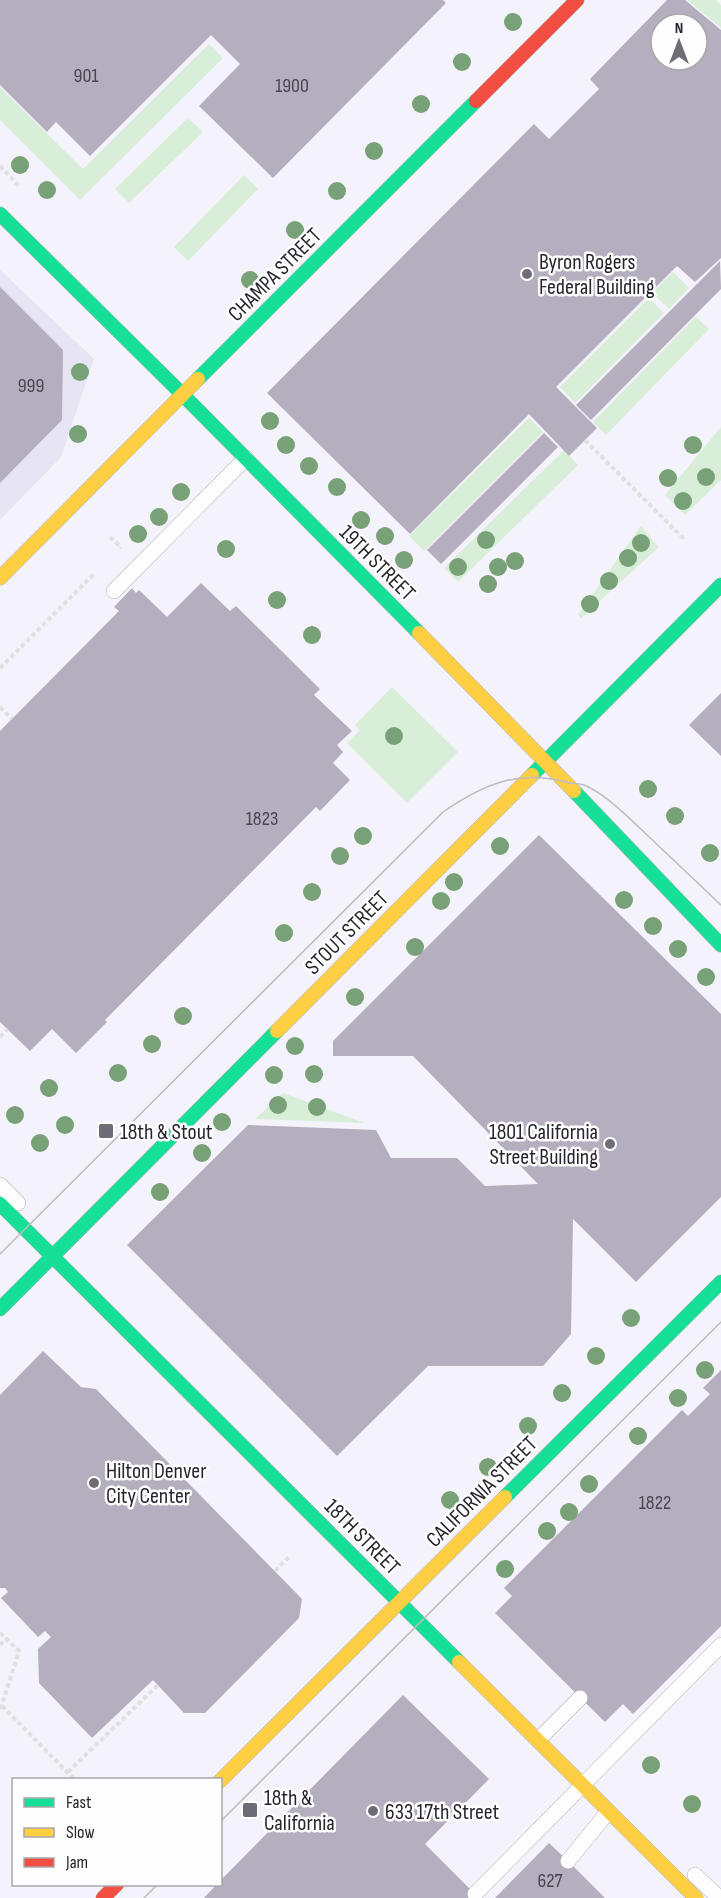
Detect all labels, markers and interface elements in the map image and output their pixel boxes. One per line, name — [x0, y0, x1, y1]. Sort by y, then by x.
north arrow — [649, 12, 709, 72]
text: N — [675, 19, 683, 38]
house number: 901 — [74, 64, 98, 88]
house number: 1900 — [275, 74, 309, 98]
street label: CHAMPA STREET — [223, 223, 328, 328]
place label: Byron Rogers Federal Building — [539, 249, 655, 301]
marker: Byron Rogers Federal Building — [520, 267, 534, 281]
house number: 999 — [18, 374, 44, 398]
street label: 19TH STREET — [333, 519, 421, 607]
house number: 1823 — [246, 807, 278, 831]
street label: STOUT STREET — [300, 885, 395, 981]
place label: 18th & Stout — [120, 1119, 213, 1146]
place label: 1801 California Street Building — [489, 1119, 598, 1171]
marker: 18th & Stout — [97, 1122, 115, 1140]
marker: 1801 California Street Building — [603, 1137, 617, 1151]
street label: CALIFORNIA STREET — [421, 1431, 543, 1553]
place label: Hilton Denver City Center — [106, 1458, 206, 1510]
marker: Hilton Denver City Center — [87, 1476, 101, 1490]
house number: 1822 — [639, 1491, 671, 1515]
street label: 18TH STREET — [318, 1493, 406, 1581]
legend — [12, 1778, 222, 1886]
place label: 18th & California — [264, 1785, 335, 1837]
text: Fast — [66, 1792, 92, 1813]
place label: 633 17th Street — [385, 1799, 500, 1826]
marker: 18th & California — [241, 1801, 259, 1819]
marker: 633 17th Street — [366, 1804, 380, 1818]
text: Slow — [66, 1822, 95, 1843]
text: Jam — [65, 1852, 88, 1873]
house number: 627 — [537, 1869, 563, 1893]

